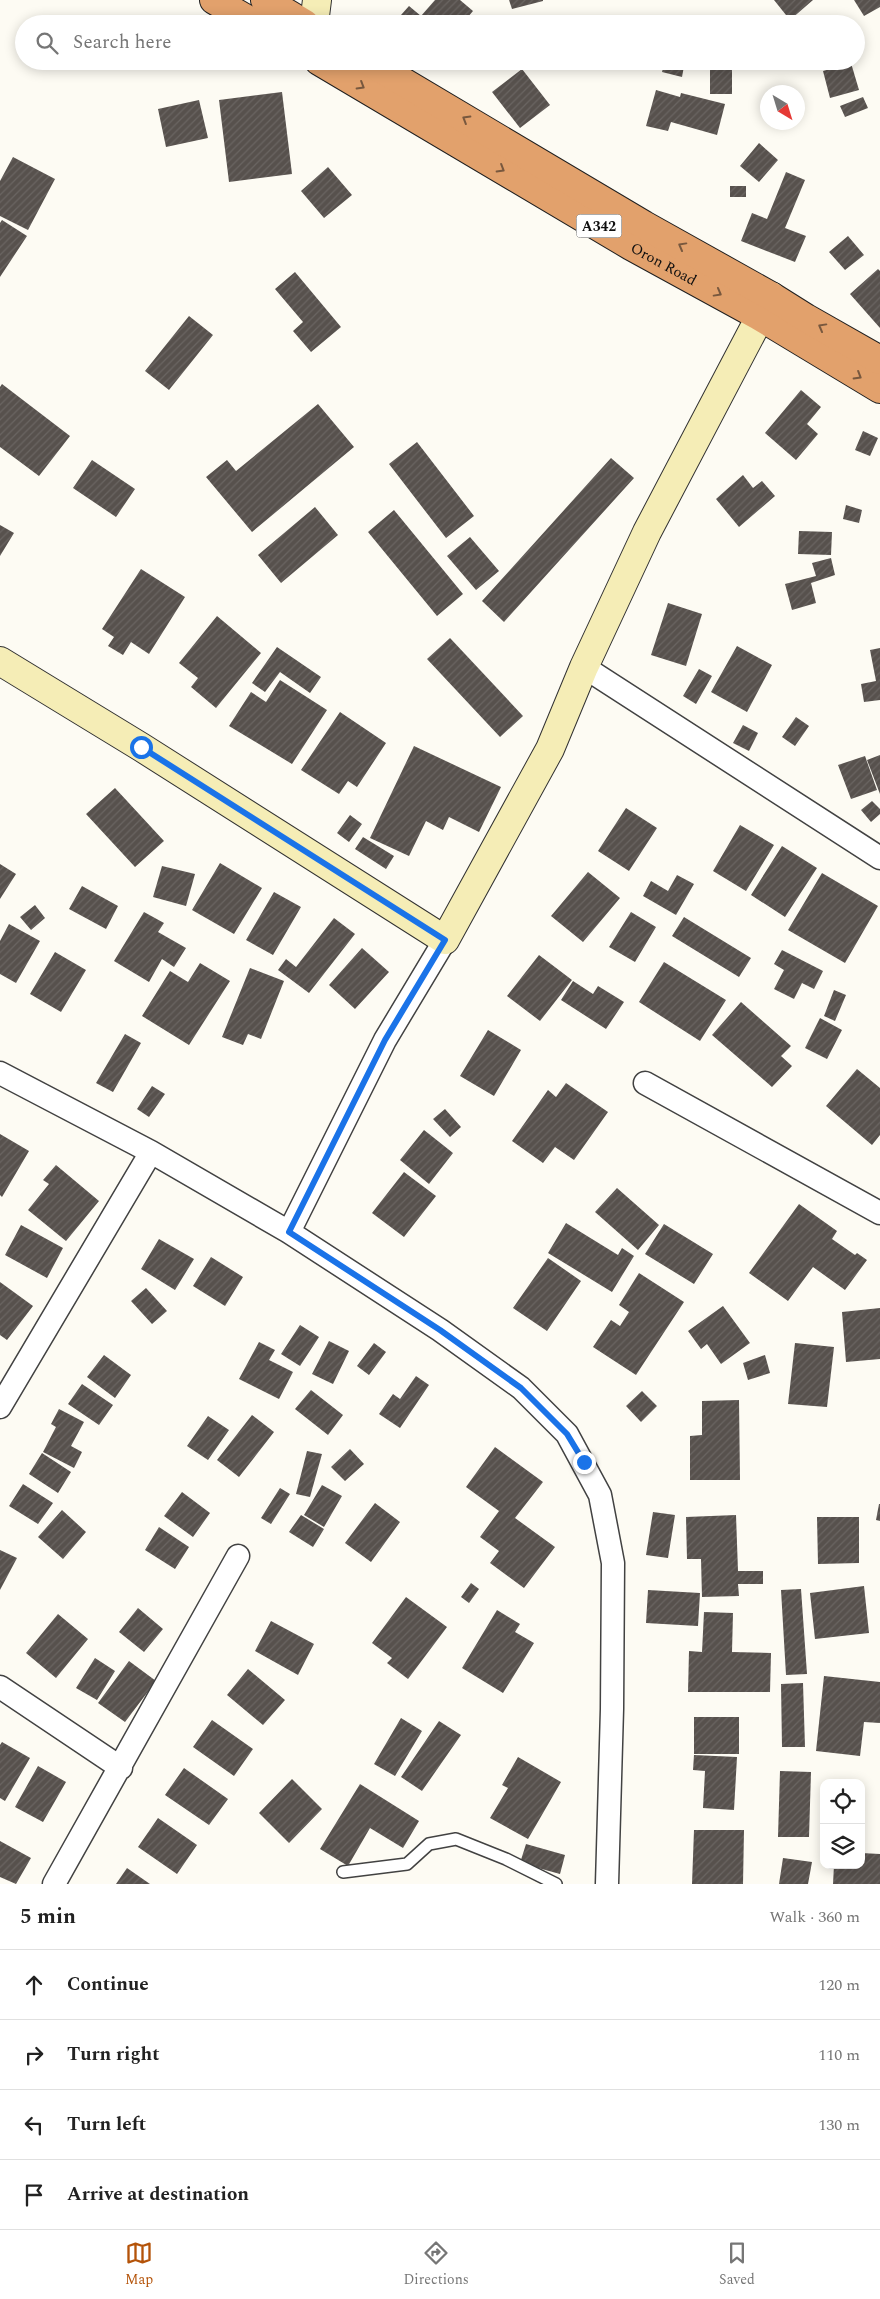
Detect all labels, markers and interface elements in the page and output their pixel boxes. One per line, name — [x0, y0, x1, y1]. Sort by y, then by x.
search box — [15, 15, 865, 70]
text: Search here — [73, 28, 172, 57]
icon: search — [33, 29, 61, 57]
one-way arrow — [356, 80, 365, 90]
north arrow — [760, 85, 805, 130]
one-way arrow — [463, 116, 472, 126]
one-way arrow — [495, 162, 504, 172]
road number: A342 — [576, 215, 622, 238]
street label: Oron Road — [626, 237, 701, 292]
one-way arrow — [678, 242, 687, 252]
one-way arrow — [712, 287, 721, 297]
one-way arrow — [819, 324, 828, 334]
one-way arrow — [852, 369, 861, 379]
route start — [130, 736, 153, 759]
route end — [573, 1451, 596, 1474]
map controls — [820, 1779, 865, 1869]
button: locate — [820, 1779, 865, 1824]
button: layers — [820, 1824, 865, 1869]
text: 5 min — [20, 1901, 76, 1933]
text: Walk · 360 m — [769, 1905, 860, 1929]
text: Continue — [67, 1970, 149, 1999]
icon: ahead — [20, 1971, 48, 1999]
text: 120 m — [818, 1973, 860, 1997]
text: Turn right — [67, 2040, 160, 2069]
icon: right — [20, 2041, 48, 2069]
text: 110 m — [818, 2043, 860, 2067]
text: Turn left — [67, 2110, 146, 2139]
icon: left — [20, 2111, 48, 2139]
text: 130 m — [818, 2113, 860, 2137]
text: Arrive at destination — [67, 2180, 249, 2209]
icon: arrive — [20, 2181, 48, 2209]
tab: Map — [125, 2239, 153, 2290]
tab: Directions — [403, 2239, 469, 2290]
tab: Saved — [719, 2239, 755, 2290]

